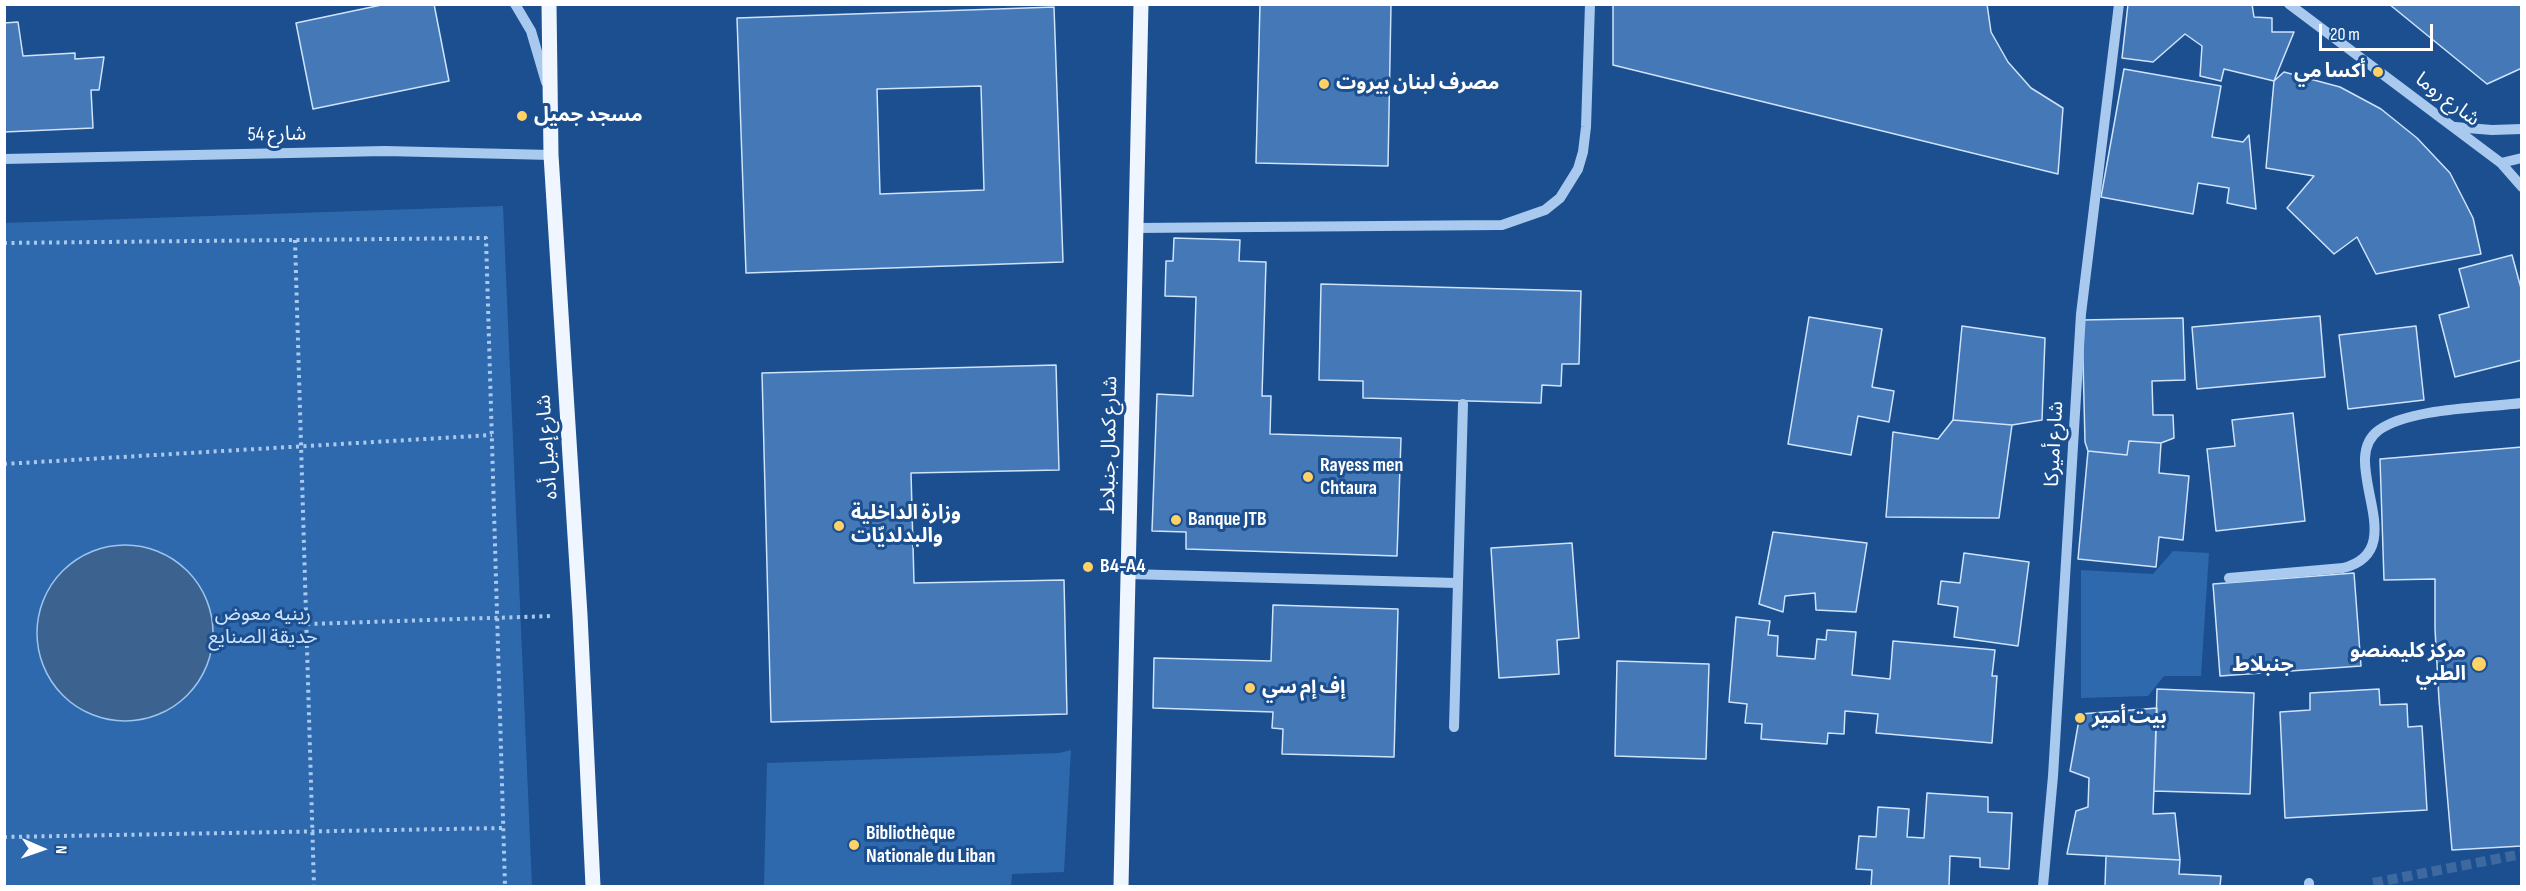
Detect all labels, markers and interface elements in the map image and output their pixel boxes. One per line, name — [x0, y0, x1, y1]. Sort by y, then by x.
scale bar — [2322, 12, 2436, 50]
text: 20 m — [2330, 24, 2360, 45]
place label: أكسا مي — [2294, 60, 2366, 84]
marker: أكسا مي — [2371, 65, 2385, 79]
street label: شارع روما — [2410, 68, 2484, 132]
place label: مصرف لبنان بيروت — [1336, 72, 1499, 96]
marker: مصرف لبنان بيروت — [1317, 77, 1331, 91]
place label: مسجد جميل — [534, 104, 643, 128]
marker: مسجد جميل — [515, 109, 529, 123]
street label: شارع 54 — [247, 122, 307, 148]
street label: شارع كمال جنبلاط — [1097, 376, 1123, 514]
street label: شارع إميل أده — [532, 394, 564, 500]
street label: شارع أميركا — [2041, 400, 2069, 488]
place label: Rayess men Chtaura — [1320, 454, 1403, 501]
marker: Rayess men Chtaura — [1301, 470, 1315, 484]
place label: وزارة الداخلية والبدلديّات — [851, 502, 961, 549]
place label: Banque JTB — [1188, 508, 1266, 532]
marker: Banque JTB — [1169, 513, 1183, 527]
marker: وزارة الداخلية والبدلديّات — [832, 519, 846, 533]
place label: B4-A4 — [1100, 555, 1145, 579]
marker: B4-A4 — [1081, 560, 1095, 574]
park label: رينيه معوض حديقة الصنايع — [208, 603, 318, 650]
place label: مركز كليمنصو الطبي — [2350, 640, 2466, 687]
district label: جنبلاط — [2232, 653, 2294, 679]
marker: مركز كليمنصو الطبي — [2470, 655, 2488, 673]
place label: إف إم سي — [1262, 676, 1346, 700]
marker: إف إم سي — [1243, 681, 1257, 695]
place label: بيت أمير — [2092, 706, 2167, 730]
marker: بيت أمير — [2073, 711, 2087, 725]
north arrow — [12, 819, 72, 879]
place label: Bibliothèque Nationale du Liban — [866, 822, 995, 869]
marker: Bibliothèque Nationale du Liban — [847, 838, 861, 852]
text: N — [51, 845, 70, 854]

